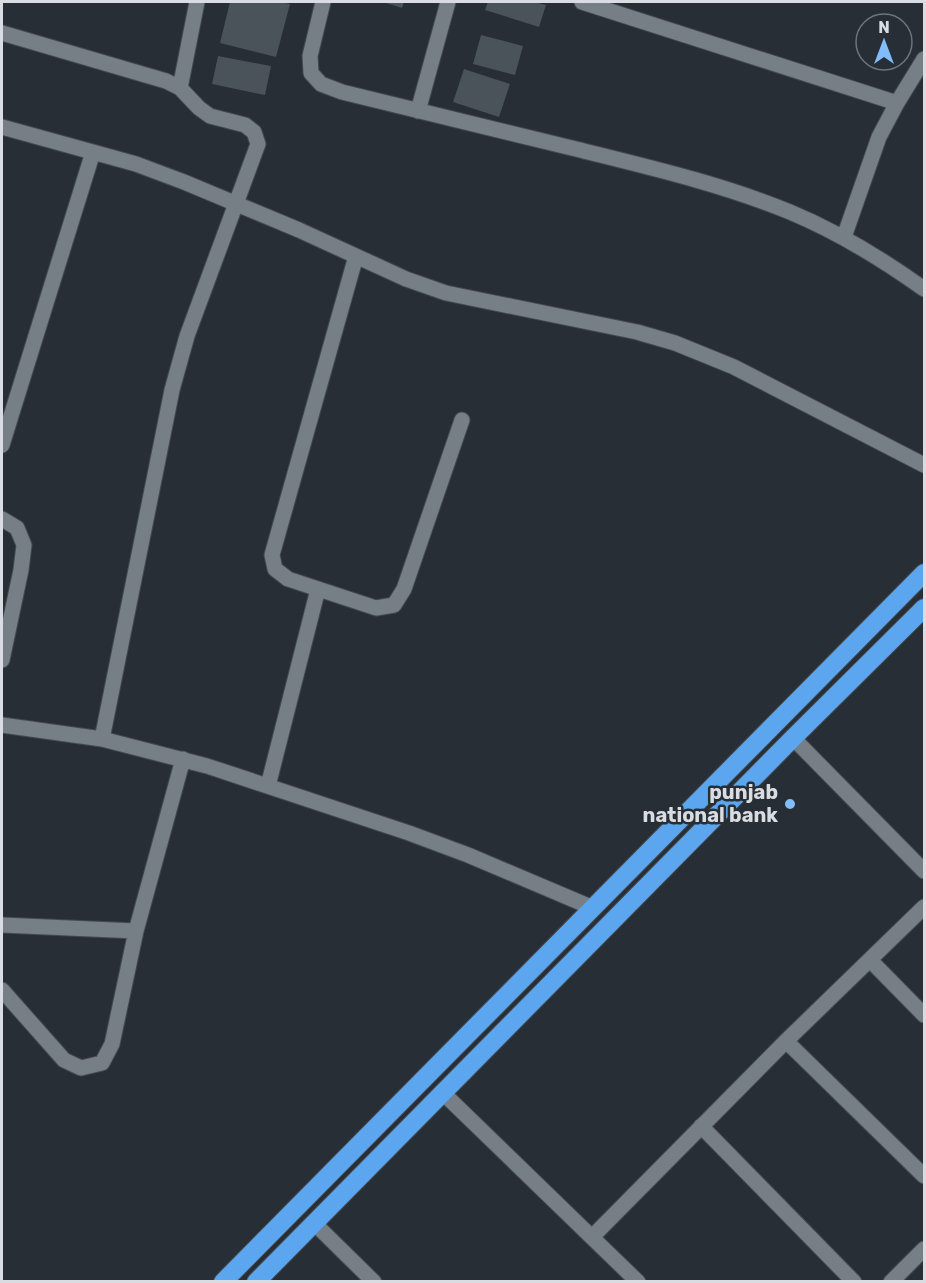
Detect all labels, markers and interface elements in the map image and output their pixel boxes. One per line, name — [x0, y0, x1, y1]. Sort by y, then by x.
north arrow — [854, 12, 914, 72]
text: N — [878, 18, 890, 37]
place label: punjab national bank — [643, 780, 778, 827]
marker: punjab national bank — [783, 797, 797, 811]

